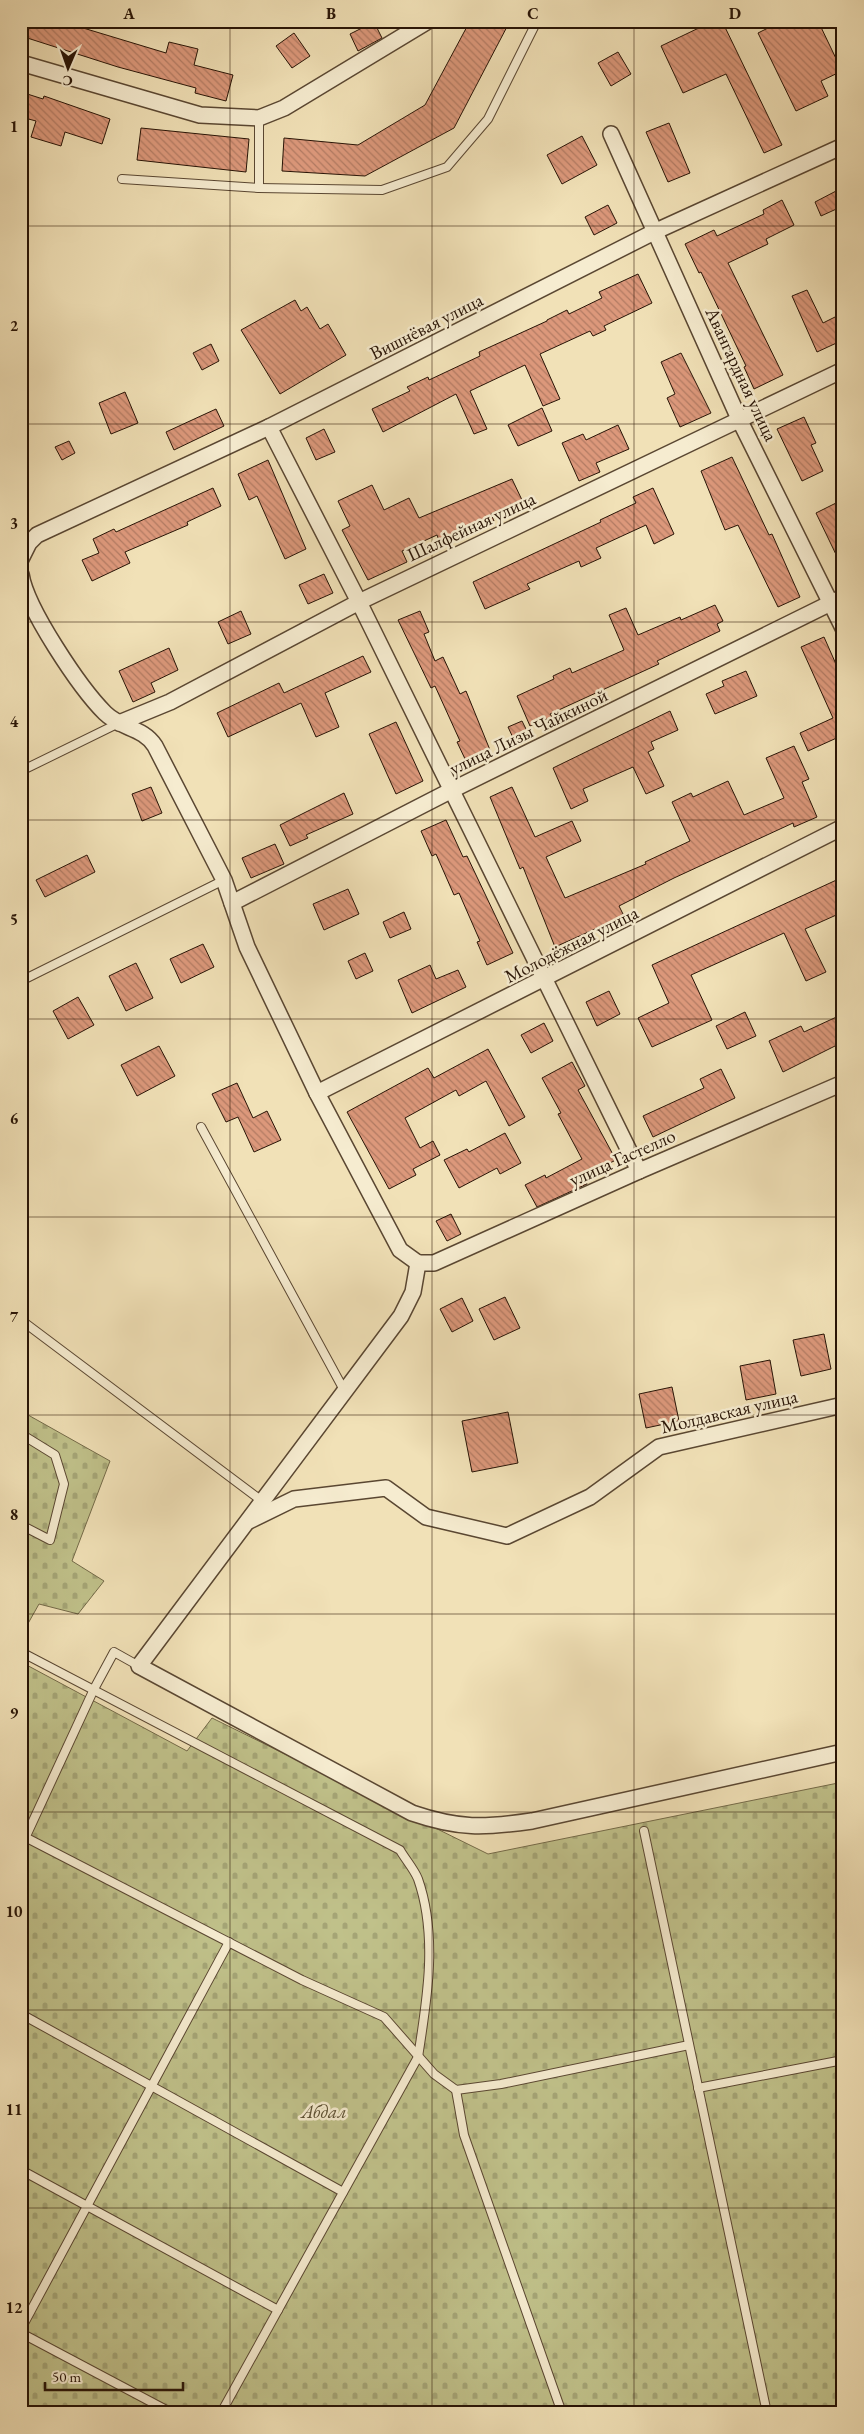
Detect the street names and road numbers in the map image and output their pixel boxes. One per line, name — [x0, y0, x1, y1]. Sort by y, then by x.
street label: Вишнёвая улица — [365, 287, 487, 366]
street label: Авангардная улица — [699, 302, 784, 446]
street label: Шалфейная улица — [403, 486, 540, 567]
street label: улица Лизы Чайкиной — [445, 682, 612, 781]
street label: Молодёжная улица — [500, 900, 643, 989]
street label: улица Гастелло — [565, 1123, 679, 1192]
street label: Молдавская улица — [658, 1384, 800, 1439]

